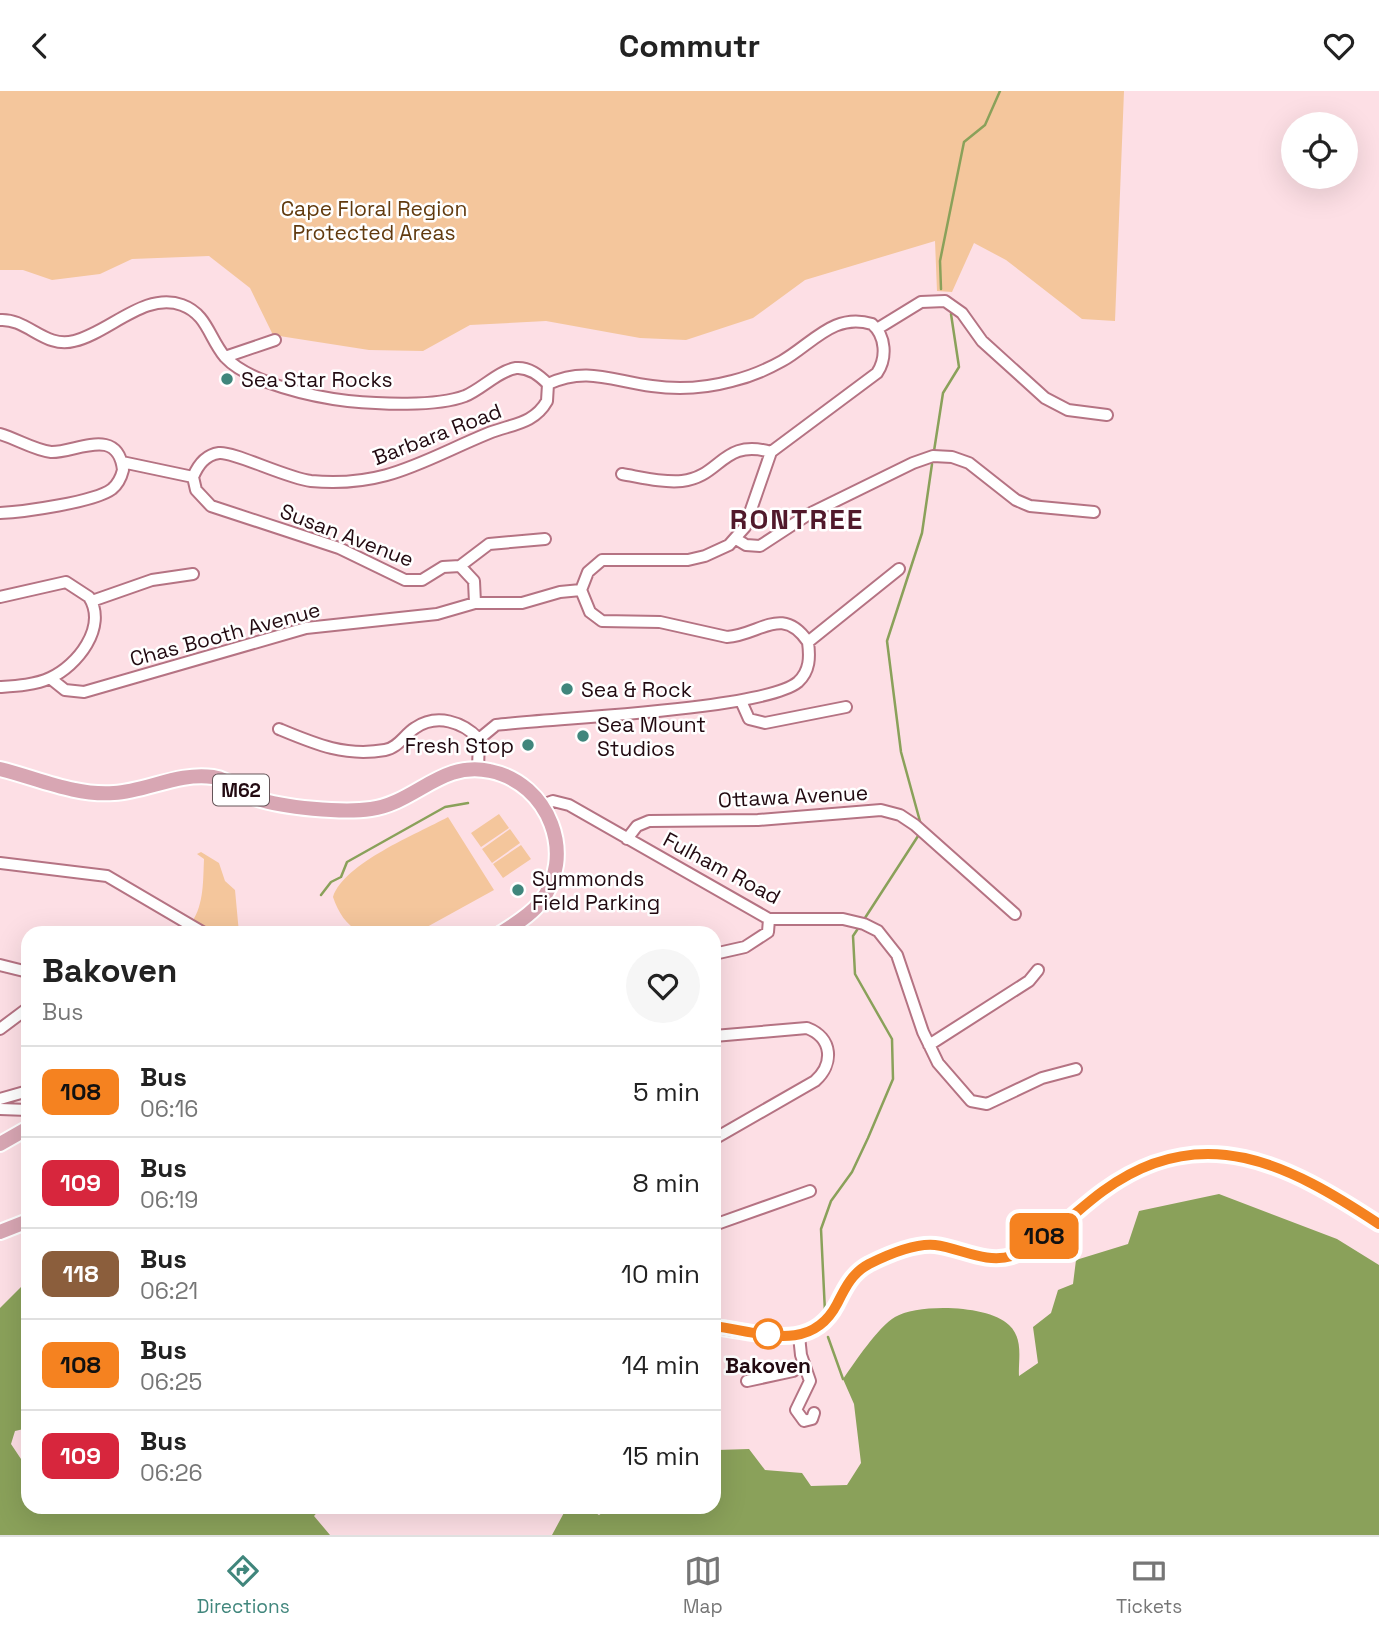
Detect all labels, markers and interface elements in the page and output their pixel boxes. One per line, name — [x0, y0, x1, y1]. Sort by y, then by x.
text: Commutr — [619, 26, 760, 66]
icon: back — [21, 27, 59, 65]
icon: heart — [1320, 27, 1358, 65]
map controls — [1281, 112, 1358, 189]
button: locate — [1281, 112, 1358, 189]
park label: Cape Floral Region Protected Areas — [281, 195, 467, 246]
place label: Sea Star Rocks — [241, 366, 393, 393]
marker: Sea Star Rocks — [219, 371, 235, 387]
street label: Barbara Road — [369, 397, 505, 471]
street label: Susan Avenue — [276, 497, 418, 573]
district label: RONTREE — [730, 501, 864, 537]
street label: Chas Booth Avenue — [127, 596, 323, 672]
place label: Sea & Rock — [581, 676, 692, 703]
marker: Sea & Rock — [559, 681, 575, 697]
place label: Sea Mount Studios — [597, 711, 706, 762]
marker: Sea Mount Studios — [575, 728, 591, 744]
place label: Fresh Stop — [405, 732, 514, 759]
marker: Fresh Stop — [520, 737, 536, 753]
road number: M62 — [213, 775, 269, 805]
street label: Ottawa Avenue — [717, 779, 869, 813]
street label: Fulham Road — [659, 826, 785, 910]
place label: Symmonds Field Parking — [532, 865, 660, 916]
marker: Symmonds Field Parking — [510, 882, 526, 898]
button: heart — [626, 949, 700, 1023]
text: Bakoven — [42, 950, 177, 992]
text: Bus — [42, 997, 83, 1027]
text: Bus — [140, 1060, 187, 1094]
text: 5 min — [633, 1075, 700, 1109]
text: 108 — [60, 1076, 101, 1107]
text: 06:16 — [140, 1094, 198, 1124]
text: Bus — [140, 1151, 187, 1185]
text: 8 min — [632, 1166, 700, 1200]
text: 109 — [60, 1167, 101, 1198]
text: 06:19 — [140, 1185, 198, 1215]
line badge: 108 — [1004, 1213, 1084, 1259]
text: 108 — [1024, 1220, 1064, 1251]
text: Bus — [140, 1242, 187, 1276]
text: 10 min — [621, 1257, 700, 1291]
text: 118 — [62, 1258, 99, 1289]
text: 06:21 — [140, 1276, 198, 1306]
marker: Bakoven — [753, 1319, 783, 1349]
text: Bus — [140, 1333, 187, 1367]
text: 14 min — [622, 1348, 700, 1382]
text: 108 — [60, 1349, 101, 1380]
place label: Bakoven — [725, 1352, 811, 1379]
text: 06:25 — [140, 1367, 202, 1397]
text: Bus — [140, 1424, 187, 1458]
text: 15 min — [622, 1439, 700, 1473]
text: 109 — [60, 1440, 101, 1471]
text: 06:26 — [140, 1458, 203, 1488]
tab: Directions — [197, 1552, 290, 1619]
tab: Map — [683, 1552, 723, 1619]
tab: Tickets — [1116, 1552, 1182, 1619]

